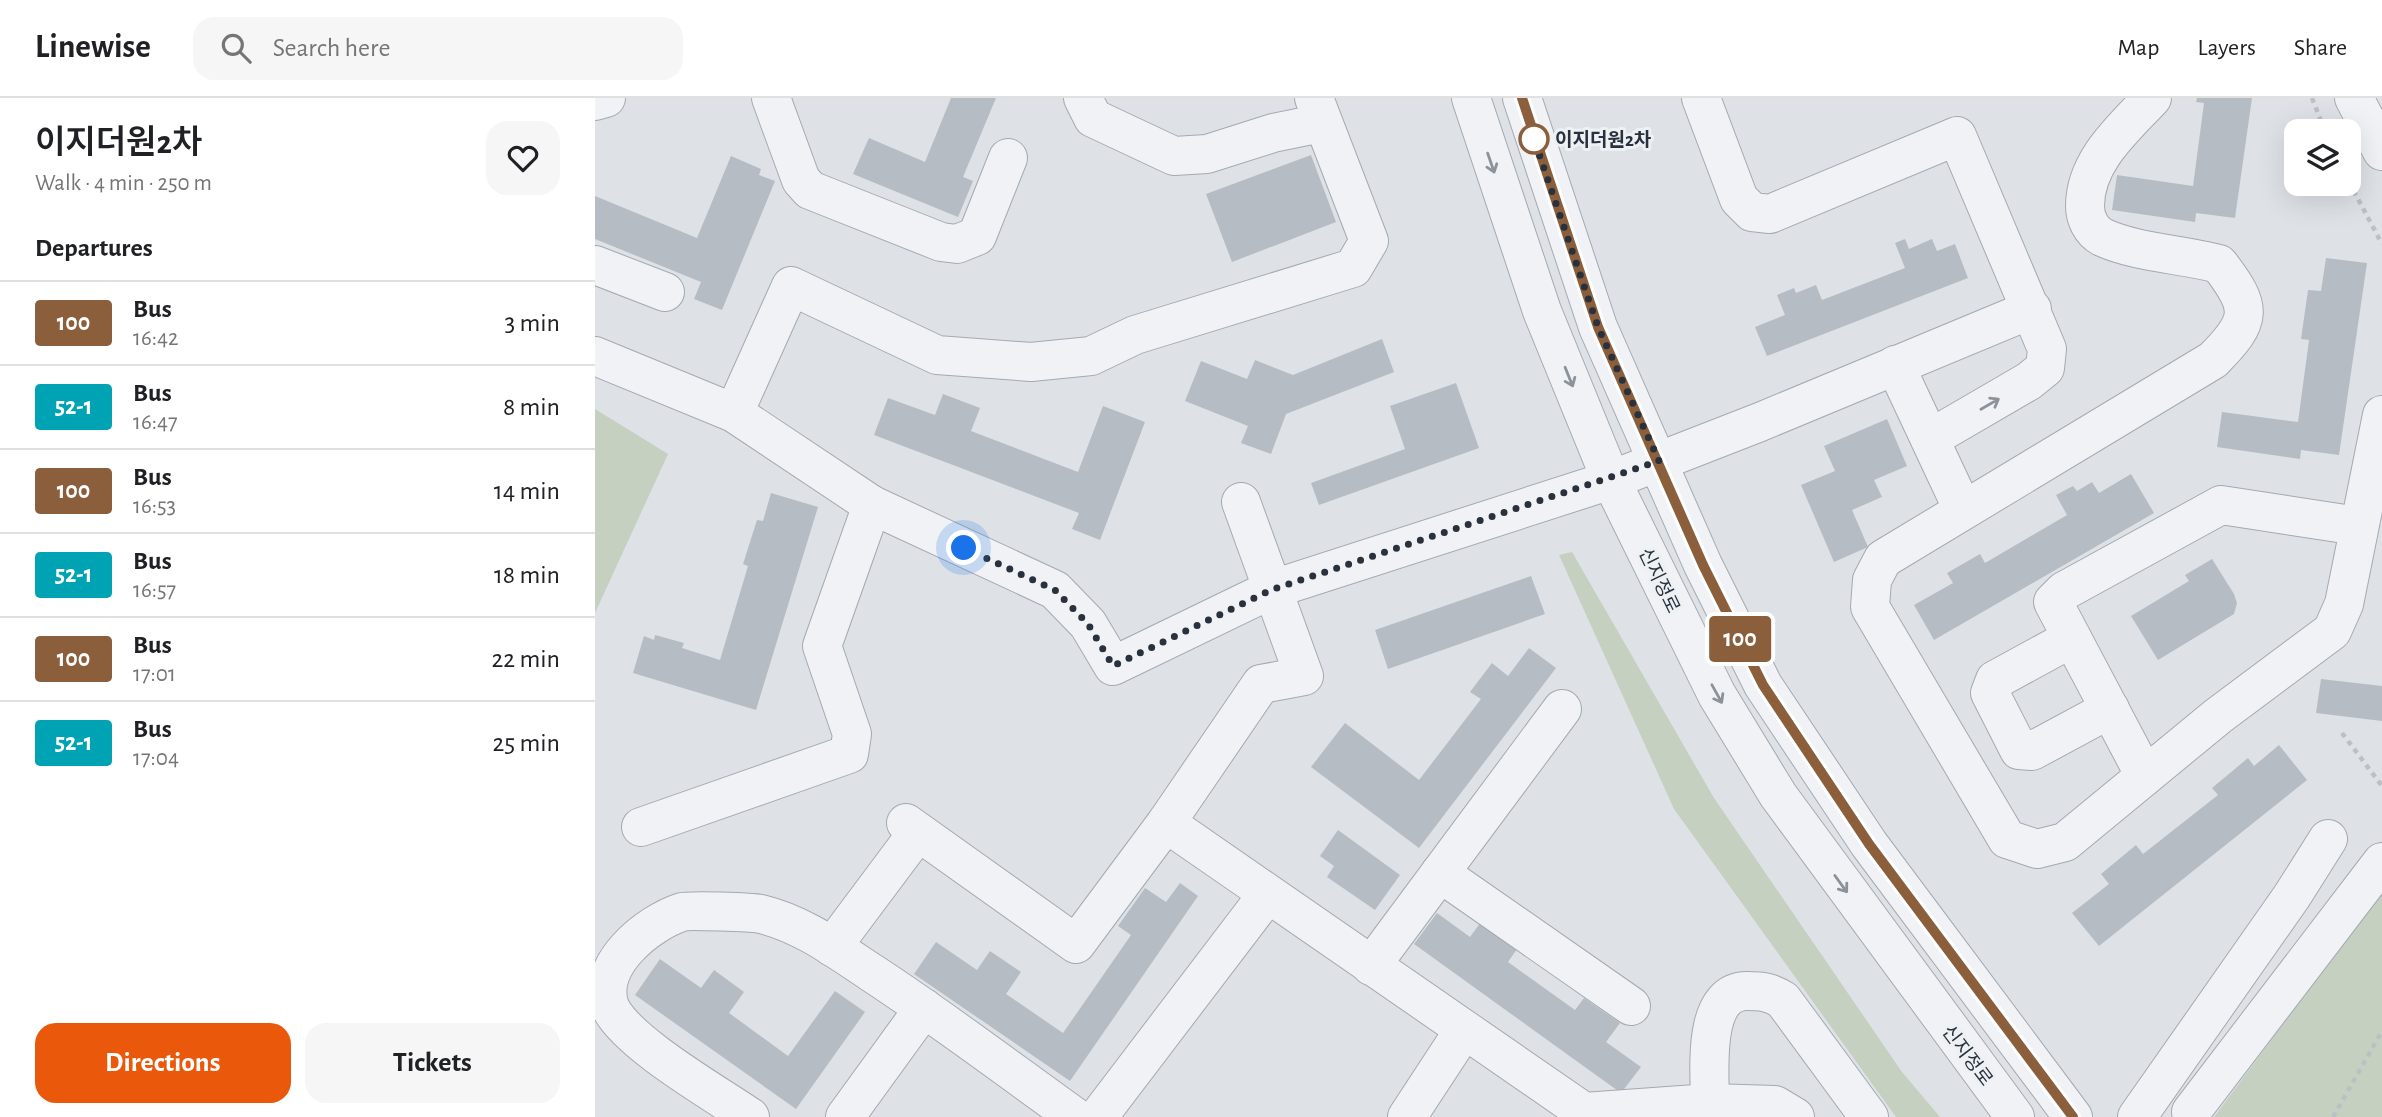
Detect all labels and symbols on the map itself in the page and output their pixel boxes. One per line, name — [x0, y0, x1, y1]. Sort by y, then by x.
marker: 이지더원2차 — [1519, 124, 1549, 154]
place label: 이지더원2차 — [1555, 130, 1652, 150]
one-way arrow — [1486, 152, 1498, 174]
one-way arrow — [1563, 366, 1576, 387]
one-way arrow — [1979, 397, 1999, 411]
your location — [946, 530, 981, 565]
street label: 신지정로 — [1635, 545, 1683, 616]
line badge: 100 — [1700, 616, 1780, 662]
one-way arrow — [1710, 683, 1724, 703]
one-way arrow — [1834, 874, 1849, 893]
street label: 신지정로 — [1938, 1022, 1996, 1090]

